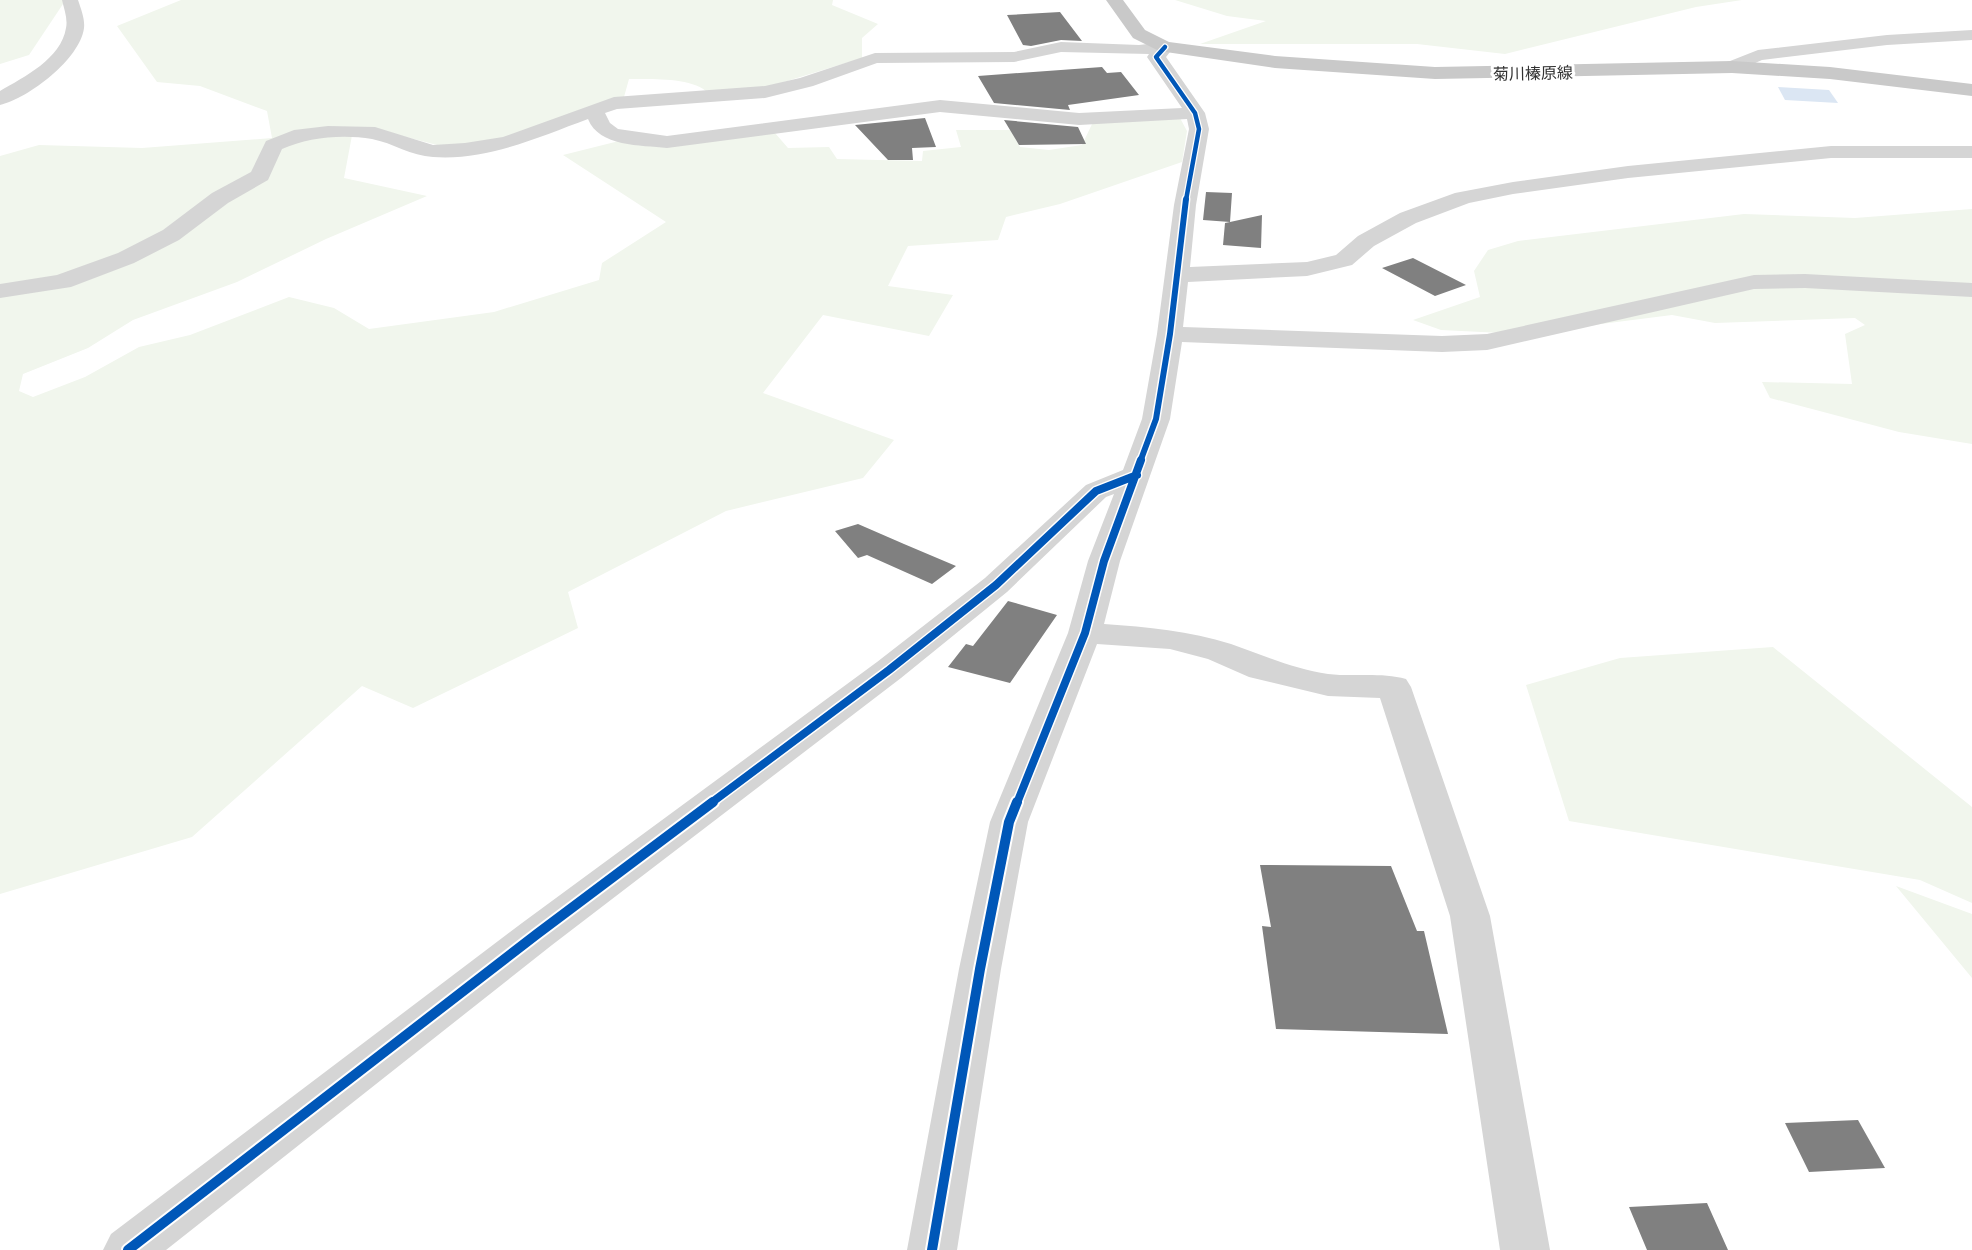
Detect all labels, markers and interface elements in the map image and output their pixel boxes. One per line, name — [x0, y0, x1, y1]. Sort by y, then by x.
street label: 菊川榛原線 — [1493, 62, 1573, 84]

